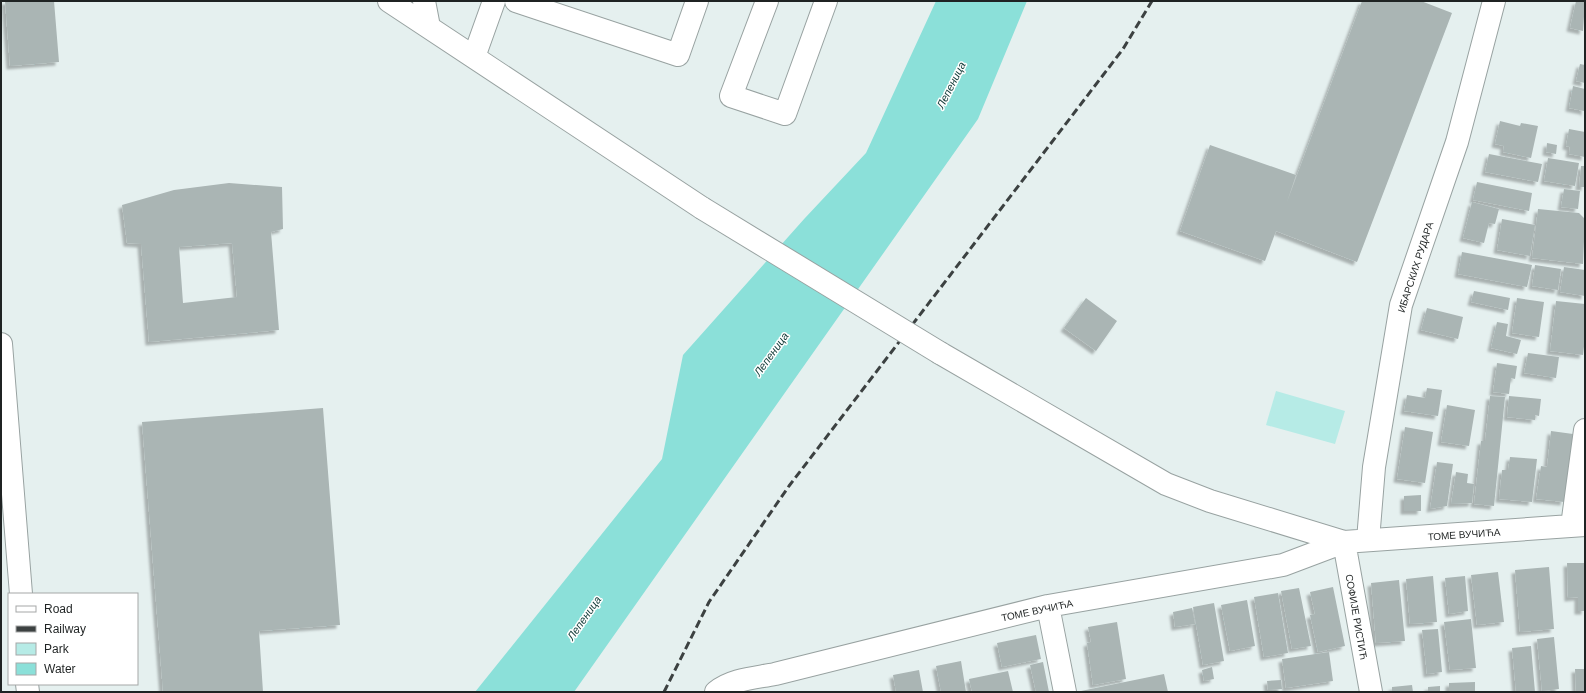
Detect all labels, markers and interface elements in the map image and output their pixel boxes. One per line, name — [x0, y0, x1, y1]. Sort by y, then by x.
water label: Лепеница — [934, 60, 968, 111]
street label: ИБАРСКИХ РУДАРА — [1396, 220, 1435, 314]
water label: Лепеница — [751, 330, 791, 379]
street label: ТОМЕ ВУЧИЋА — [1427, 526, 1501, 543]
street label: СОФИЈЕ РИСТИЋ — [1344, 573, 1369, 661]
legend — [8, 593, 138, 685]
water label: Лепеница — [564, 594, 603, 643]
street label: ТОМЕ ВУЧИЋА — [1000, 597, 1074, 623]
text: Road — [44, 602, 73, 616]
text: Railway — [44, 622, 86, 636]
text: Park — [44, 642, 70, 656]
text: Water — [44, 662, 76, 676]

